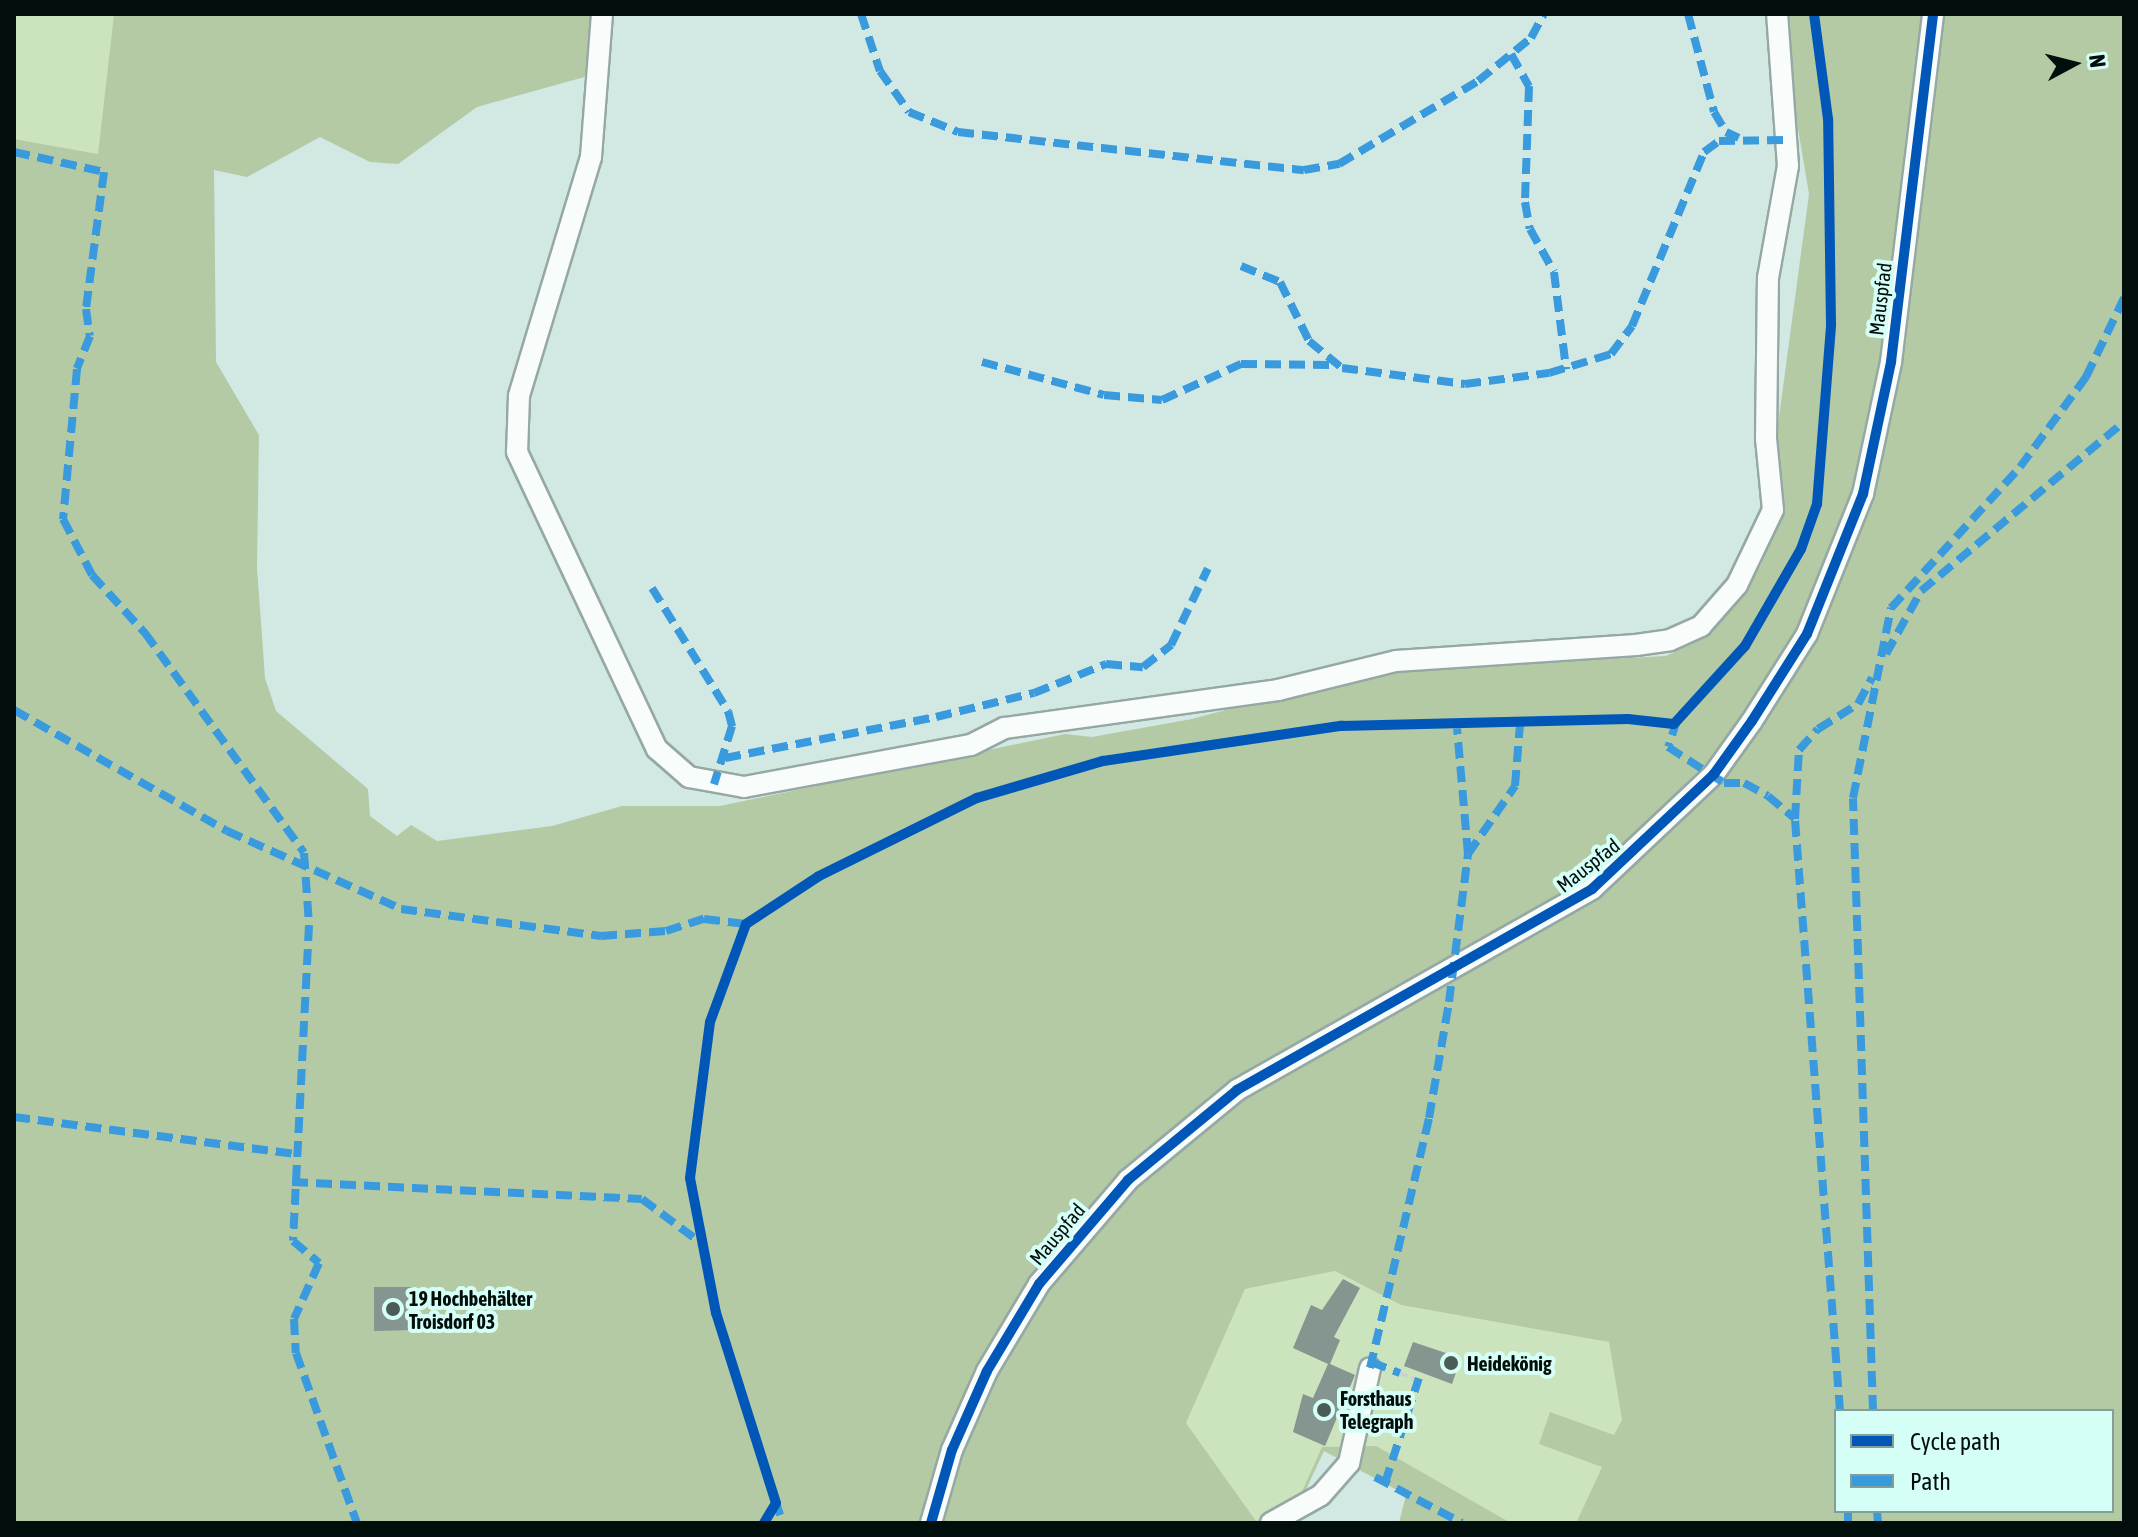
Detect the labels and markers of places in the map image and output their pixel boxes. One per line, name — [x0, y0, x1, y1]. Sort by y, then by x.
place label: 19 Hochbehälter Troisdorf 03 — [409, 1286, 532, 1333]
marker: 19 Hochbehälter Troisdorf 03 — [384, 1300, 402, 1318]
place label: Heidekönig — [1467, 1351, 1552, 1375]
marker: Heidekönig — [1442, 1354, 1460, 1372]
place label: Forsthaus Telegraph — [1340, 1386, 1413, 1433]
marker: Forsthaus Telegraph — [1315, 1401, 1333, 1419]

